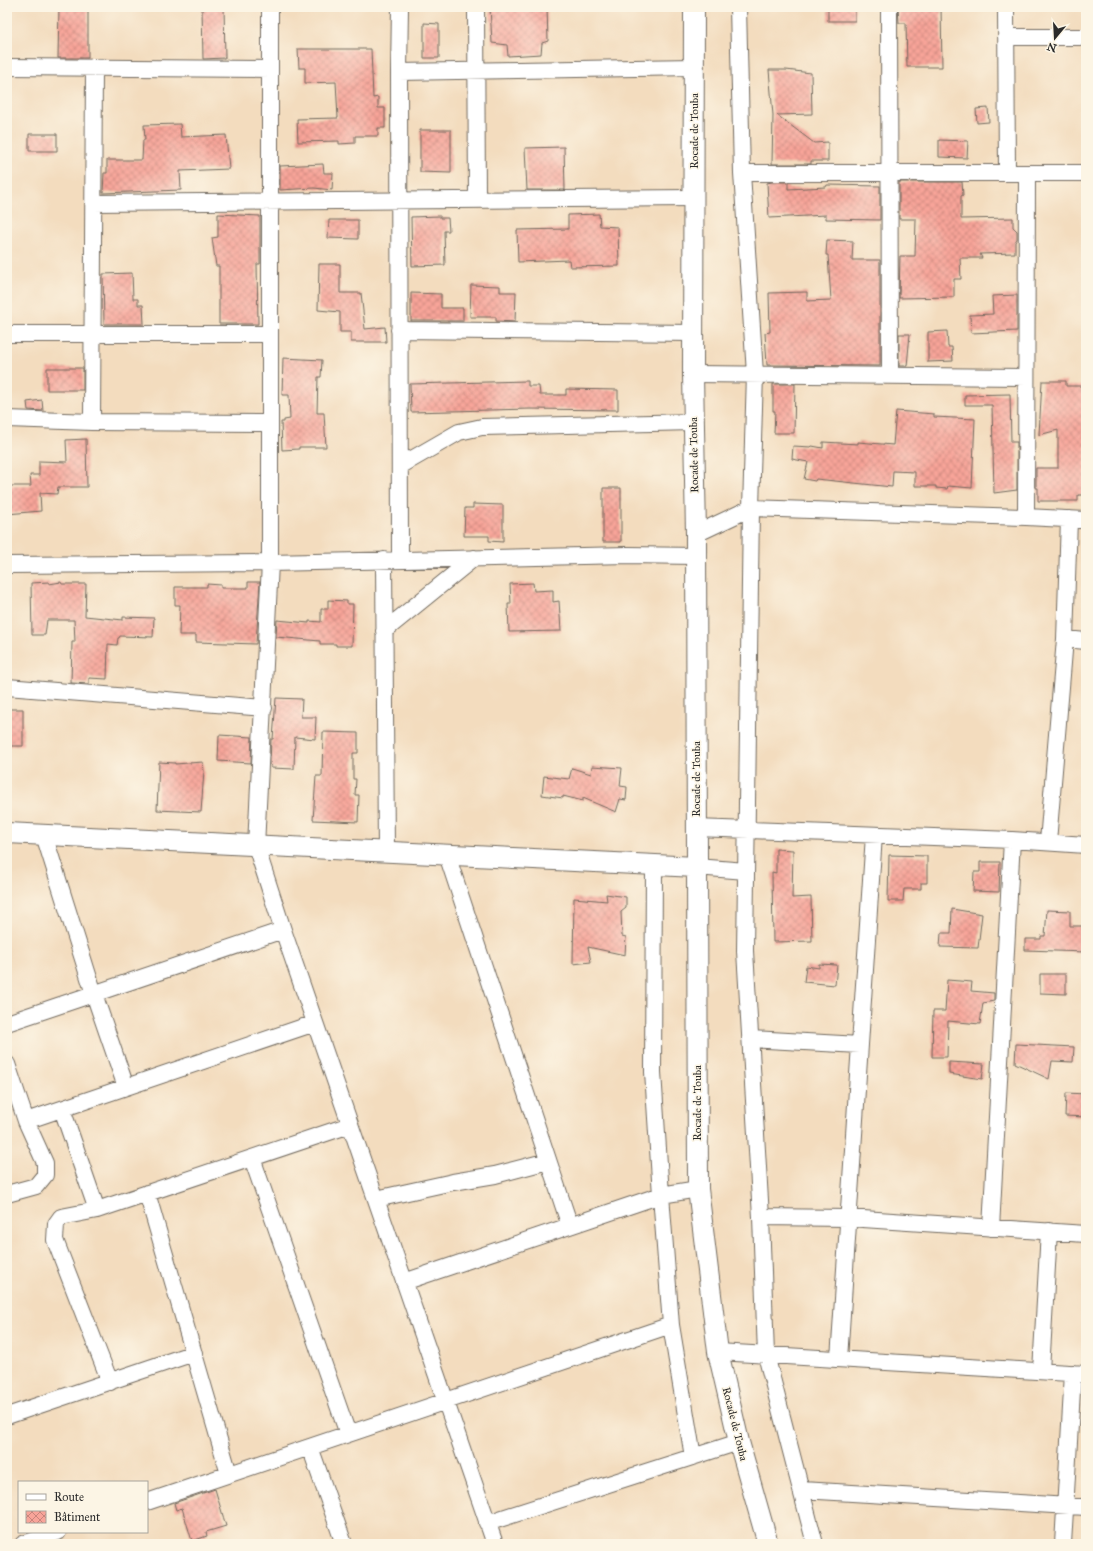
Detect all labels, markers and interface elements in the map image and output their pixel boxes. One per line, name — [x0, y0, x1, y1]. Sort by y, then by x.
north arrow — [1035, 18, 1075, 58]
text: N — [1045, 39, 1059, 55]
street label: Rocade de Touba — [688, 93, 701, 169]
street label: Rocade de Touba — [687, 417, 701, 493]
street label: Rocade de Touba — [690, 741, 703, 817]
street label: Rocade de Touba — [691, 1065, 704, 1141]
street label: Rocade de Touba — [720, 1386, 751, 1463]
legend — [18, 1481, 148, 1533]
text: Route — [54, 1490, 84, 1504]
text: Bâtiment — [54, 1510, 101, 1524]

